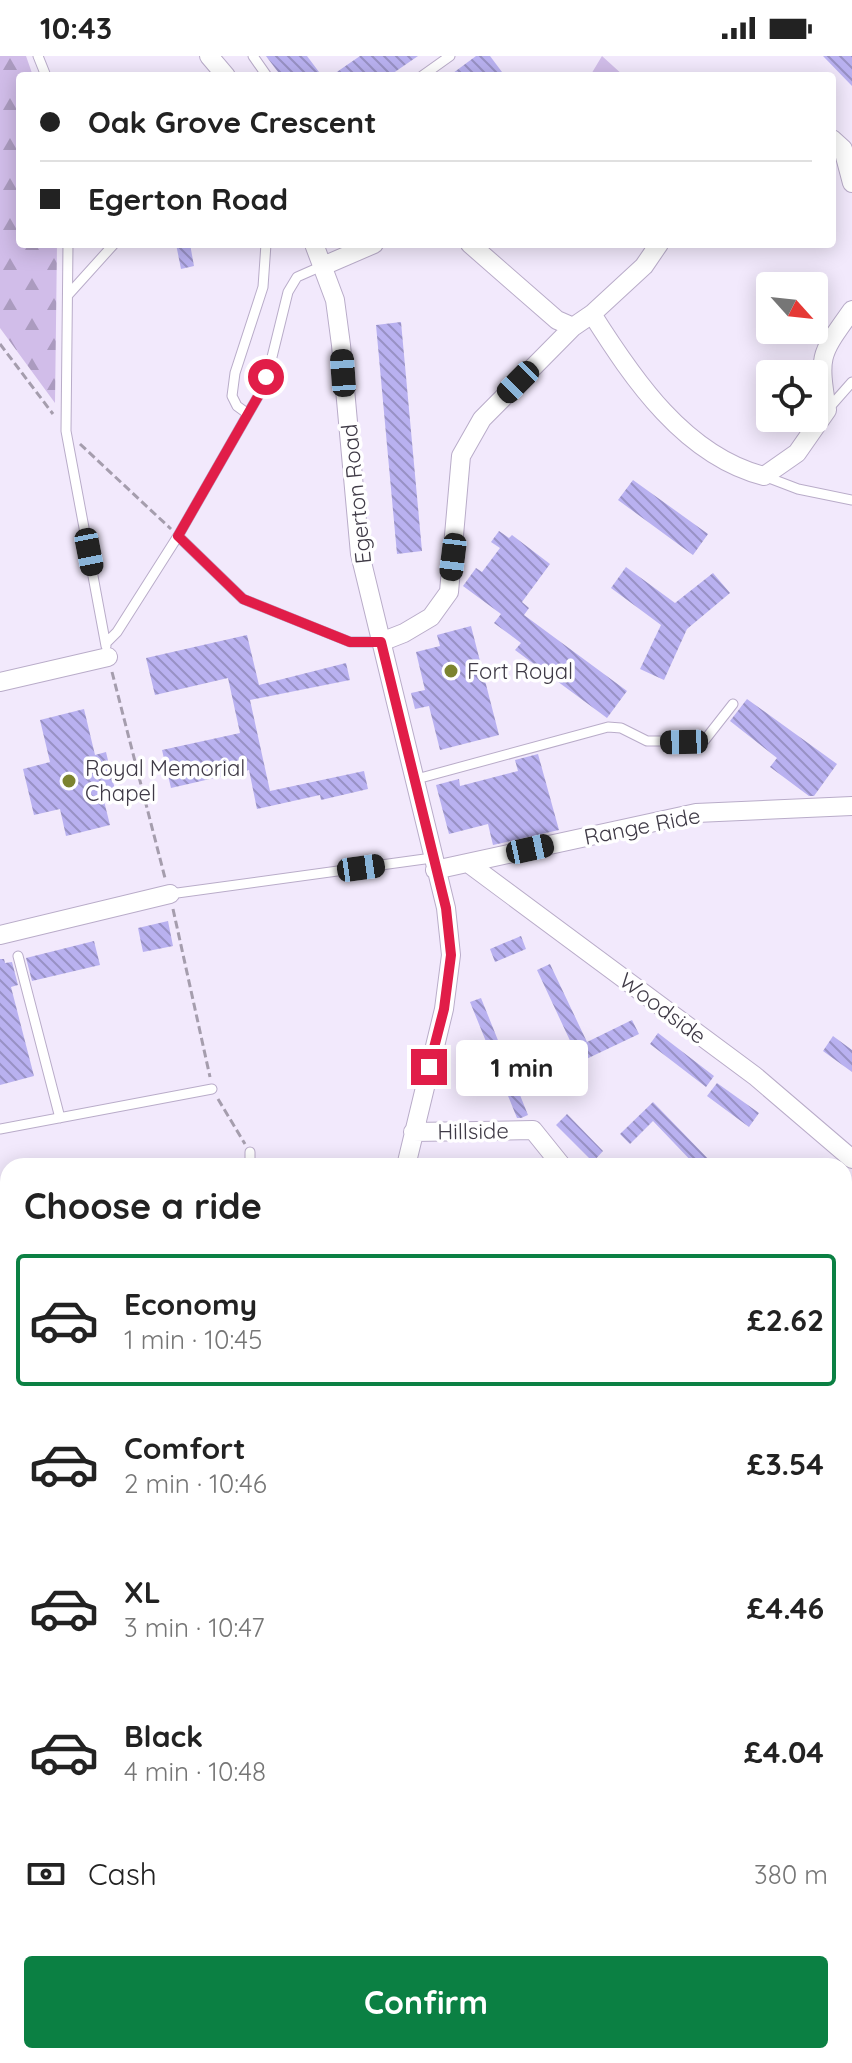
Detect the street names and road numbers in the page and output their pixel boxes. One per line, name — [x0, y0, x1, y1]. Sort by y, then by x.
street label: Egerton Road — [335, 423, 377, 565]
street label: Range Ride — [582, 801, 702, 851]
street label: Woodside — [614, 966, 712, 1050]
street label: Hillside — [437, 1116, 509, 1146]

